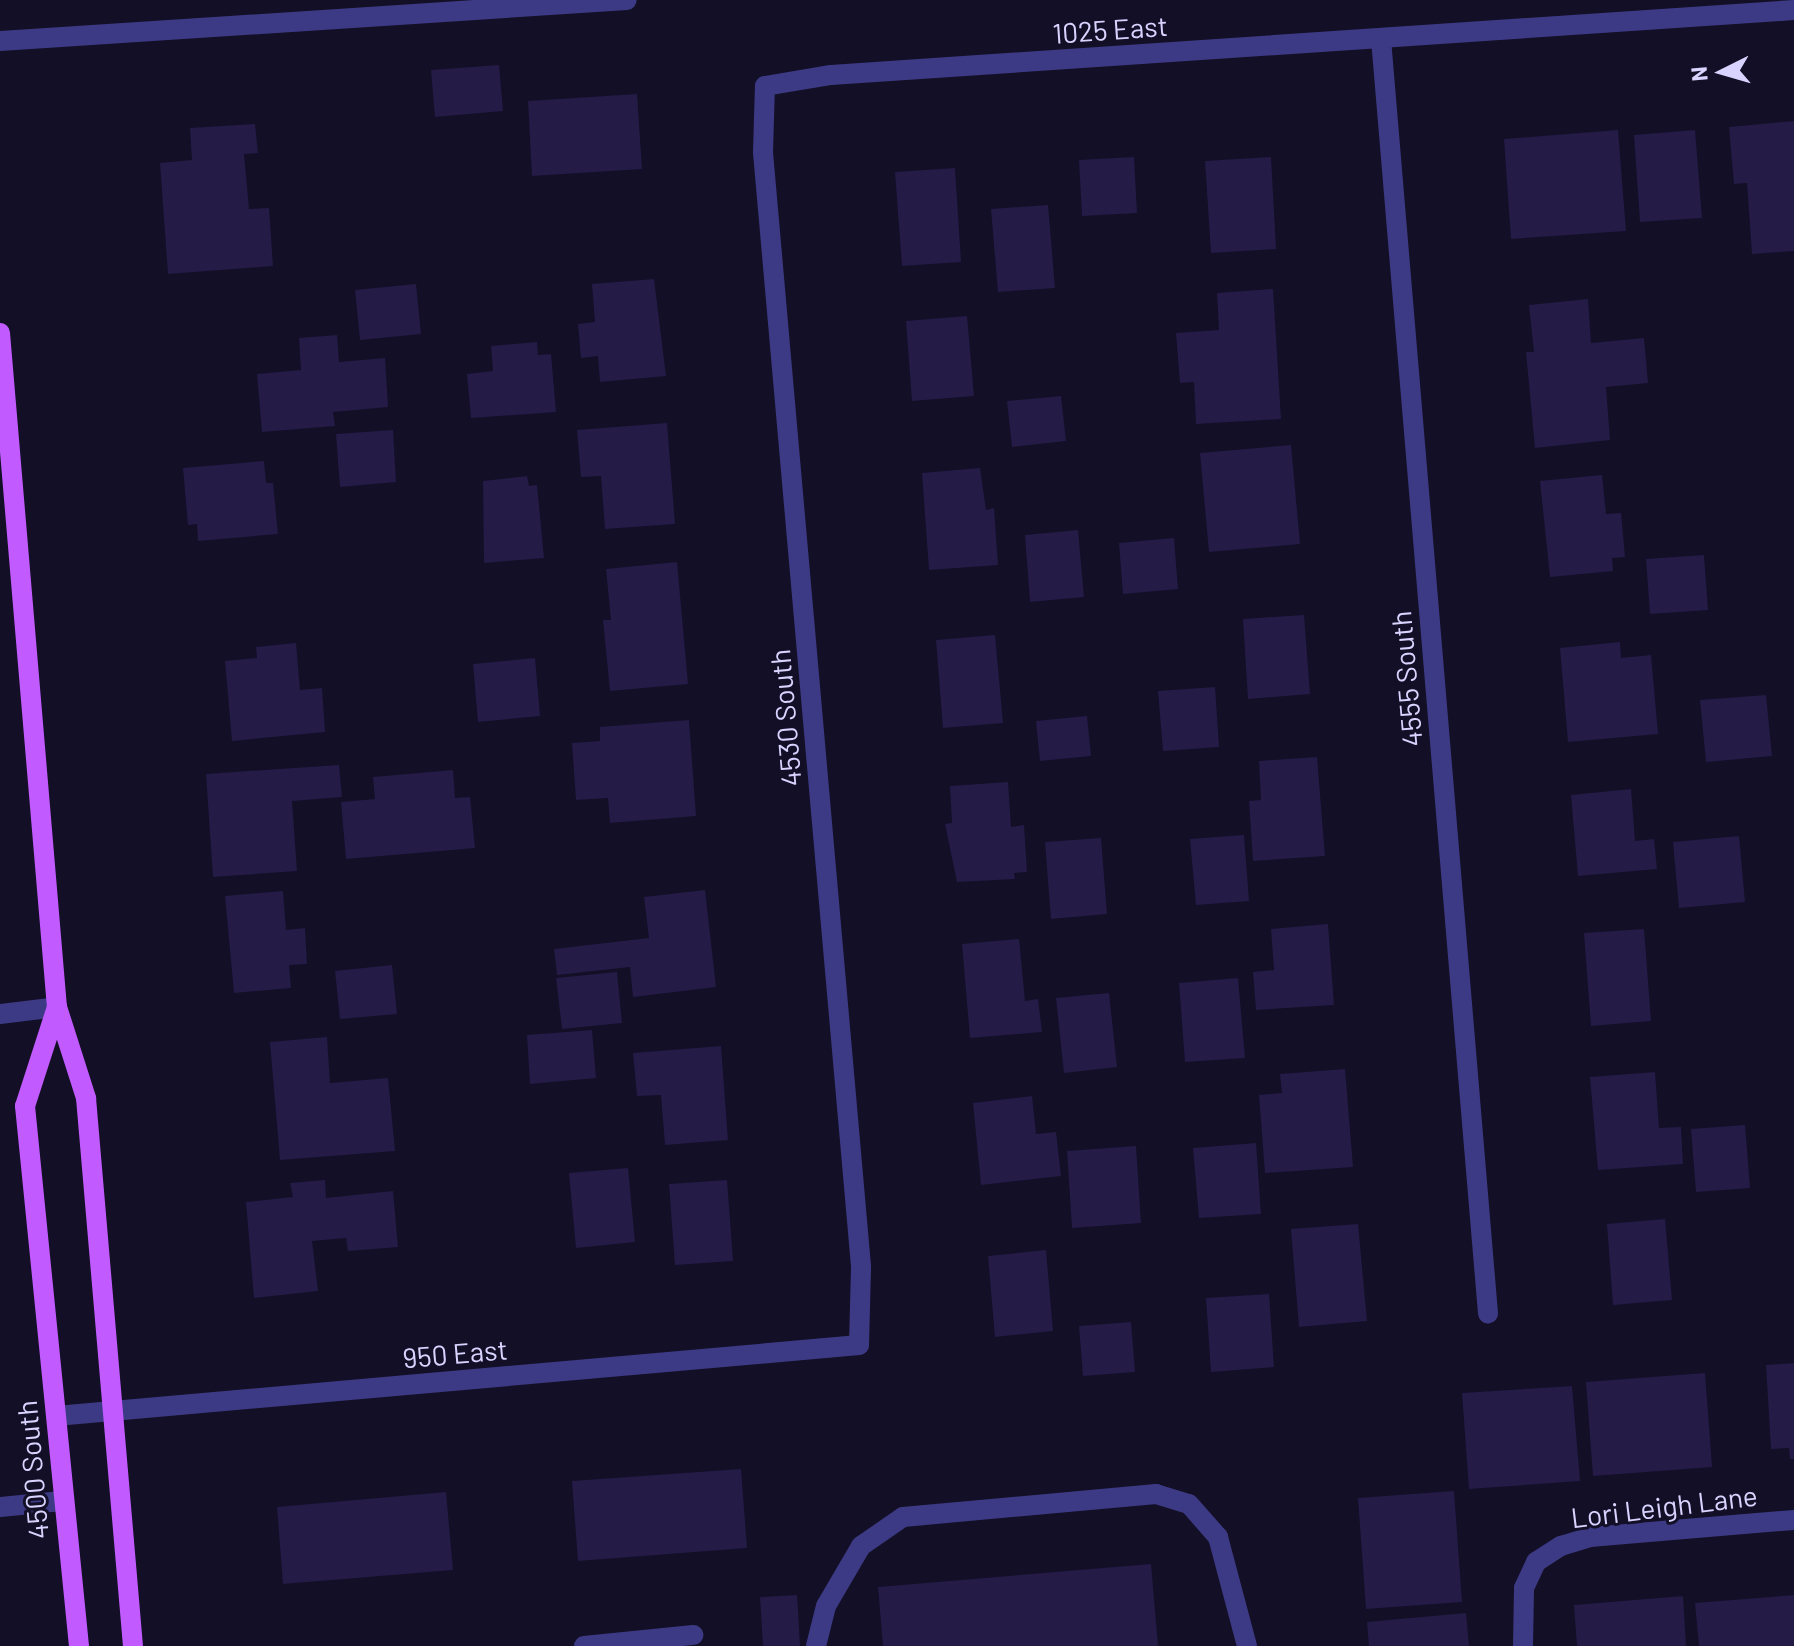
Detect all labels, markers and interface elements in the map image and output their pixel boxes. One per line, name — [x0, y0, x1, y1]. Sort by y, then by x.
street label: 1025 East — [1051, 8, 1169, 50]
north arrow — [1682, 32, 1762, 112]
text: N — [1685, 66, 1712, 83]
street label: 4555 South — [1383, 610, 1429, 748]
street label: 4530 South — [762, 648, 808, 788]
street label: 950 East — [401, 1332, 509, 1374]
street label: 4500 South — [9, 1399, 55, 1541]
street label: Lori Leigh Lane — [1569, 1478, 1759, 1534]

